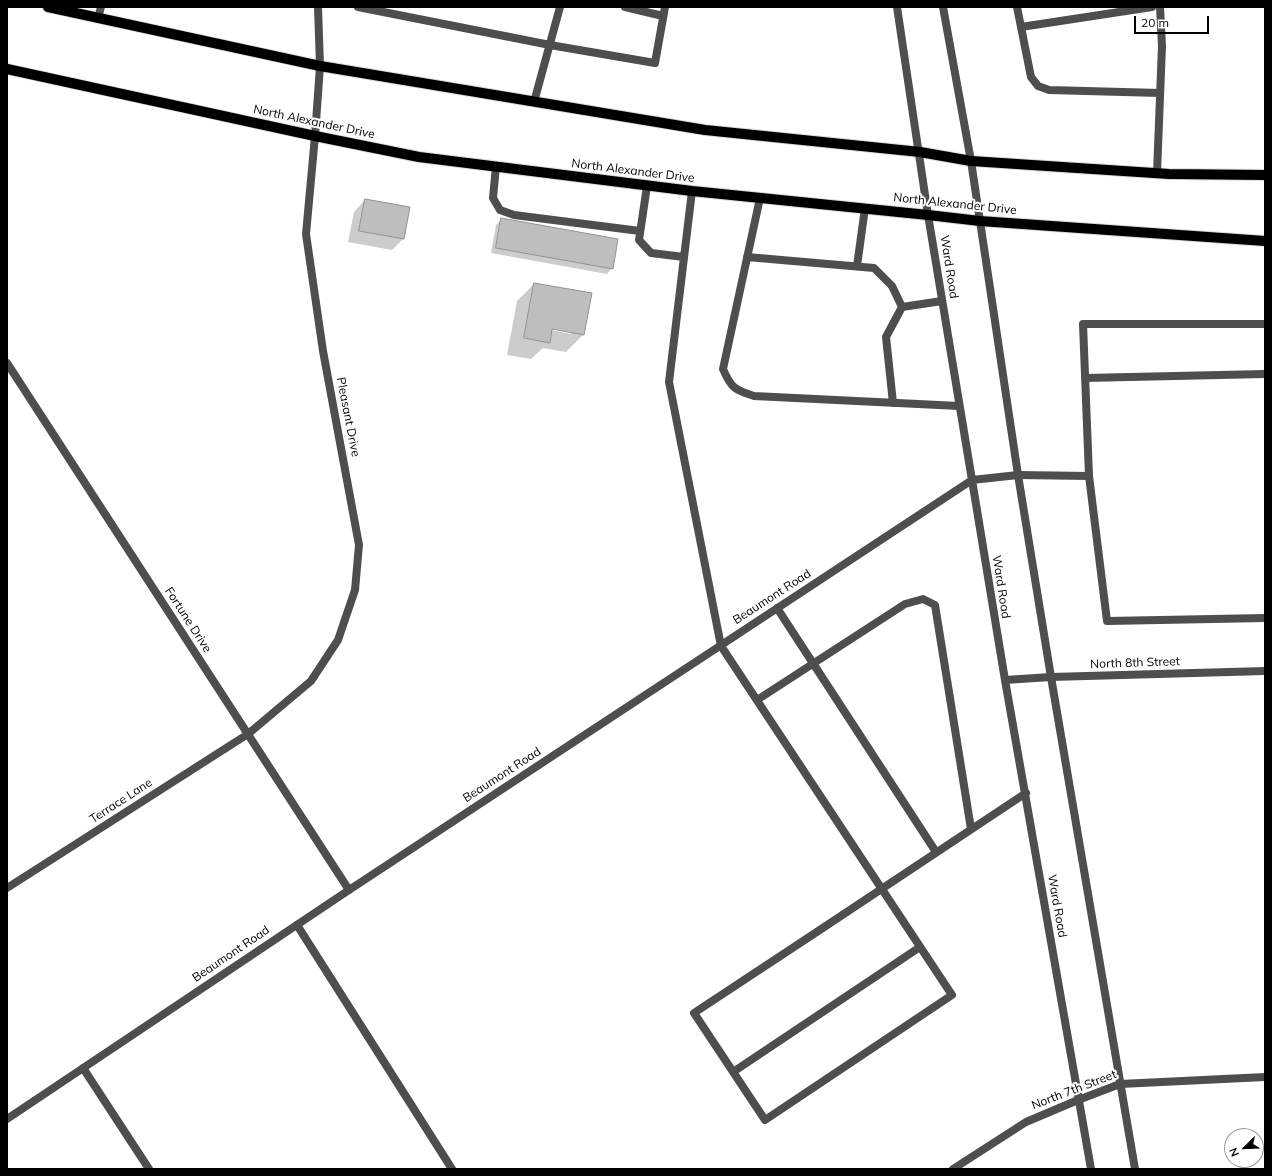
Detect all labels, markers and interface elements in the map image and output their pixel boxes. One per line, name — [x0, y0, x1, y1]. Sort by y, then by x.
scale bar — [1136, 8, 1211, 34]
text: 20 m — [1141, 15, 1169, 30]
street label: North Alexander Drive — [252, 102, 376, 142]
street label: North Alexander Drive — [571, 156, 695, 186]
street label: North Alexander Drive — [893, 190, 1017, 218]
street label: Ward Road — [937, 234, 961, 300]
street label: Pleasant Drive — [333, 376, 363, 458]
street label: Ward Road — [989, 554, 1013, 620]
street label: Beaumont Road — [730, 566, 814, 628]
street label: Fortune Drive — [162, 585, 214, 655]
street label: North 8th Street — [1090, 654, 1180, 672]
street label: Beaumont Road — [460, 744, 544, 806]
street label: Terrace Lane — [87, 775, 155, 827]
street label: Ward Road — [1044, 873, 1070, 939]
street label: Beaumont Road — [190, 923, 272, 985]
street label: North 7th Street — [1030, 1067, 1118, 1113]
north arrow — [1224, 1128, 1264, 1168]
text: N — [1226, 1146, 1242, 1159]

